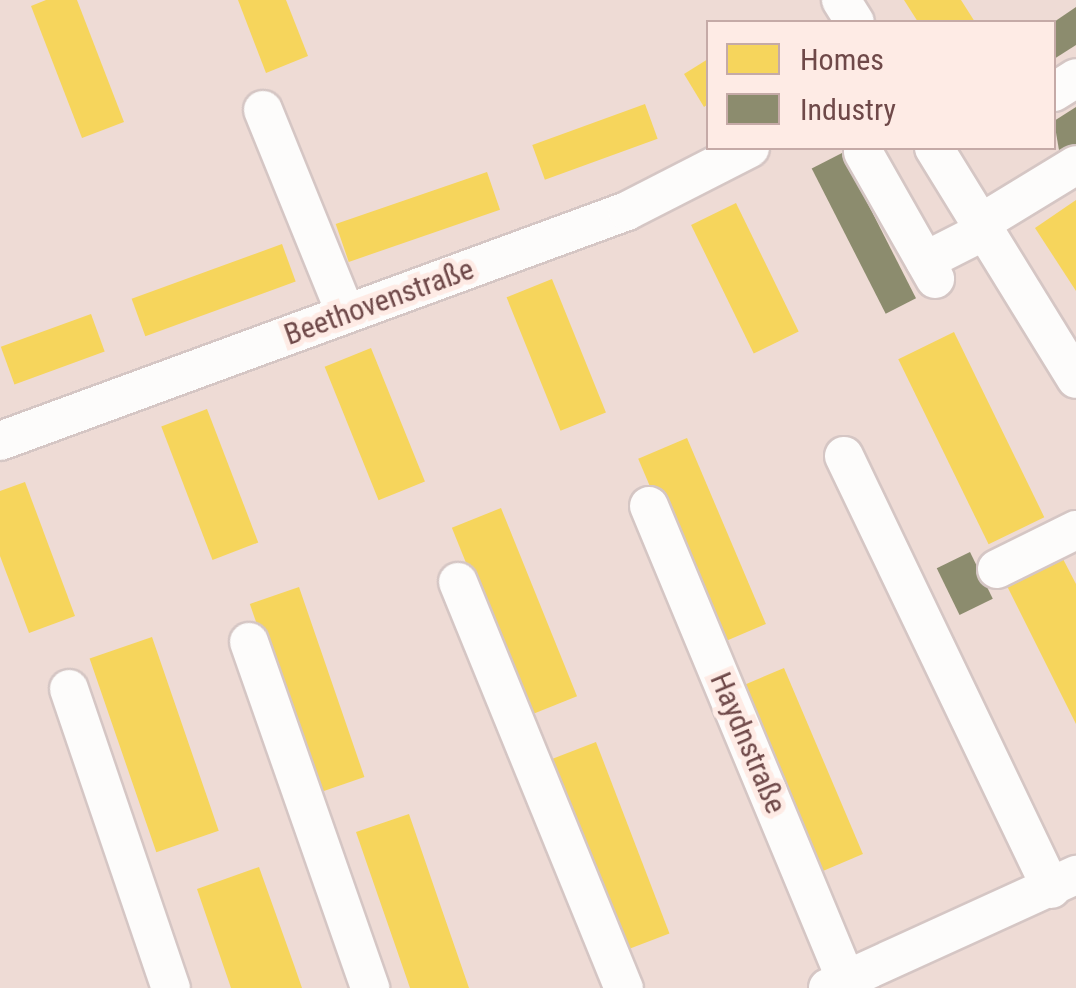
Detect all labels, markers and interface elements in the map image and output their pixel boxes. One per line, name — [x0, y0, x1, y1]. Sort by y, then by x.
legend — [706, 20, 1056, 150]
text: Homes — [800, 42, 884, 77]
text: Industry — [800, 92, 896, 127]
street label: Beethovenstraße — [279, 251, 479, 353]
street label: Haydnstraße — [702, 667, 794, 819]

